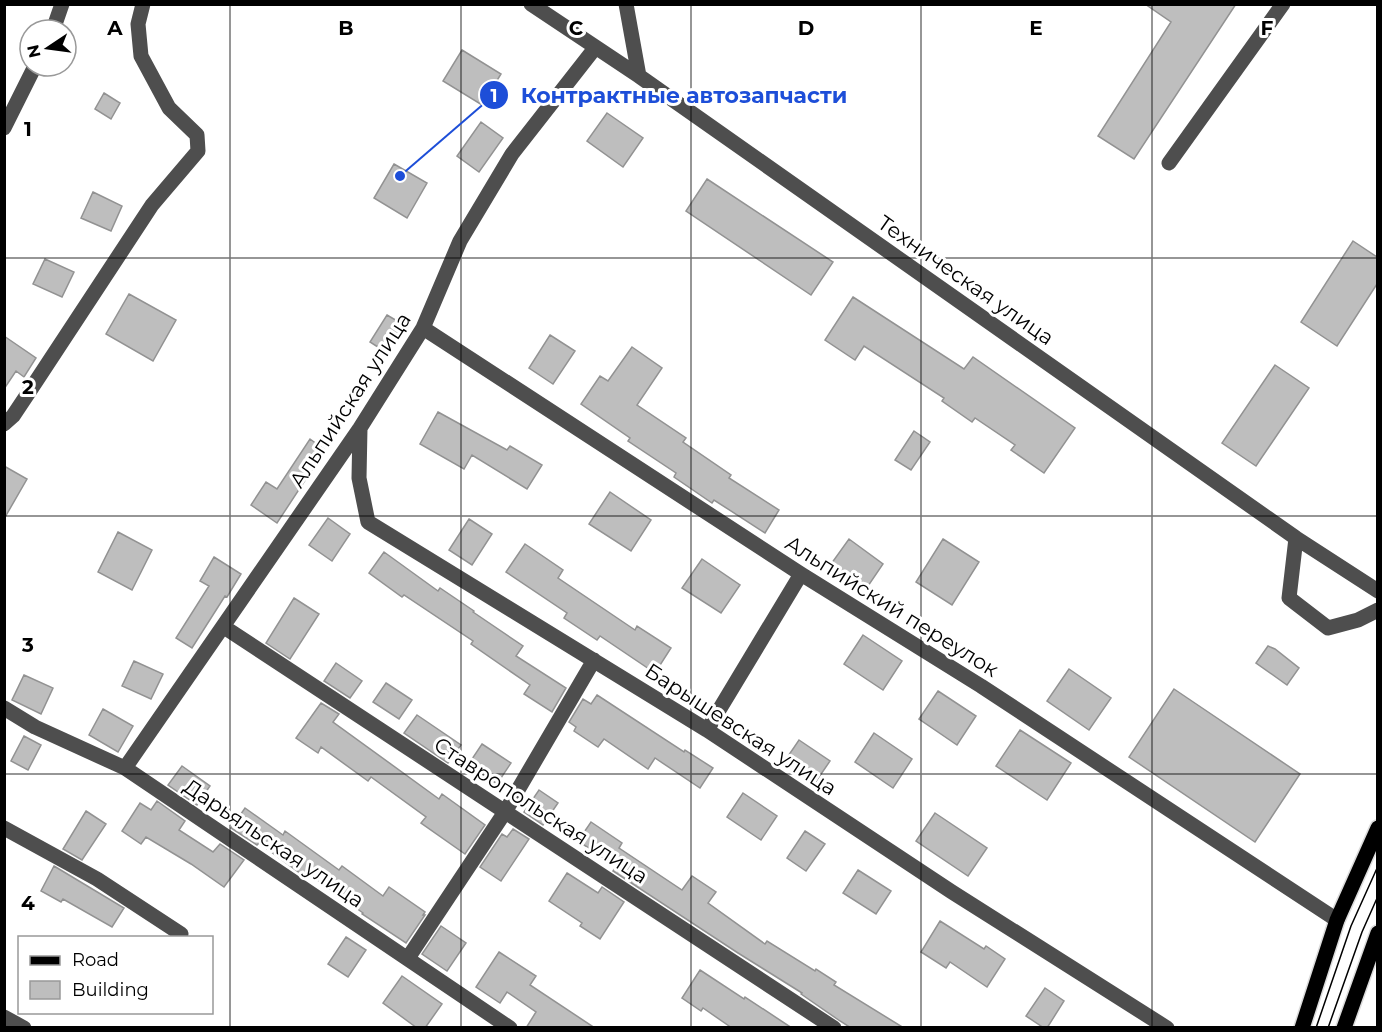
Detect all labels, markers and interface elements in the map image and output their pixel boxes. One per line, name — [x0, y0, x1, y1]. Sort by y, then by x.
text: A — [106, 16, 123, 40]
text: B — [338, 16, 354, 40]
text: C — [569, 16, 584, 40]
text: D — [798, 16, 814, 40]
text: E — [1029, 16, 1043, 40]
text: F — [1261, 16, 1274, 40]
north arrow — [18, 18, 78, 78]
text: N — [23, 43, 45, 60]
callout: Контрактные автозапчасти — [479, 75, 859, 115]
text: Контрактные автозапчасти — [521, 82, 847, 109]
text: 1 — [490, 85, 498, 107]
text: 1 — [24, 117, 32, 141]
street label: Техническая улица — [873, 210, 1059, 350]
street label: Альпийская улица — [284, 308, 416, 492]
text: 2 — [22, 375, 34, 399]
street label: Альпийский переулок — [781, 530, 1003, 682]
text: 3 — [21, 633, 34, 657]
street label: Барышевская улица — [640, 658, 842, 800]
street label: Ставропольская улица — [429, 731, 653, 889]
street label: Дарьяльская улица — [179, 773, 369, 913]
text: 4 — [21, 891, 35, 915]
legend — [18, 936, 213, 1014]
text: Road — [72, 949, 119, 971]
text: Building — [72, 979, 149, 1001]

